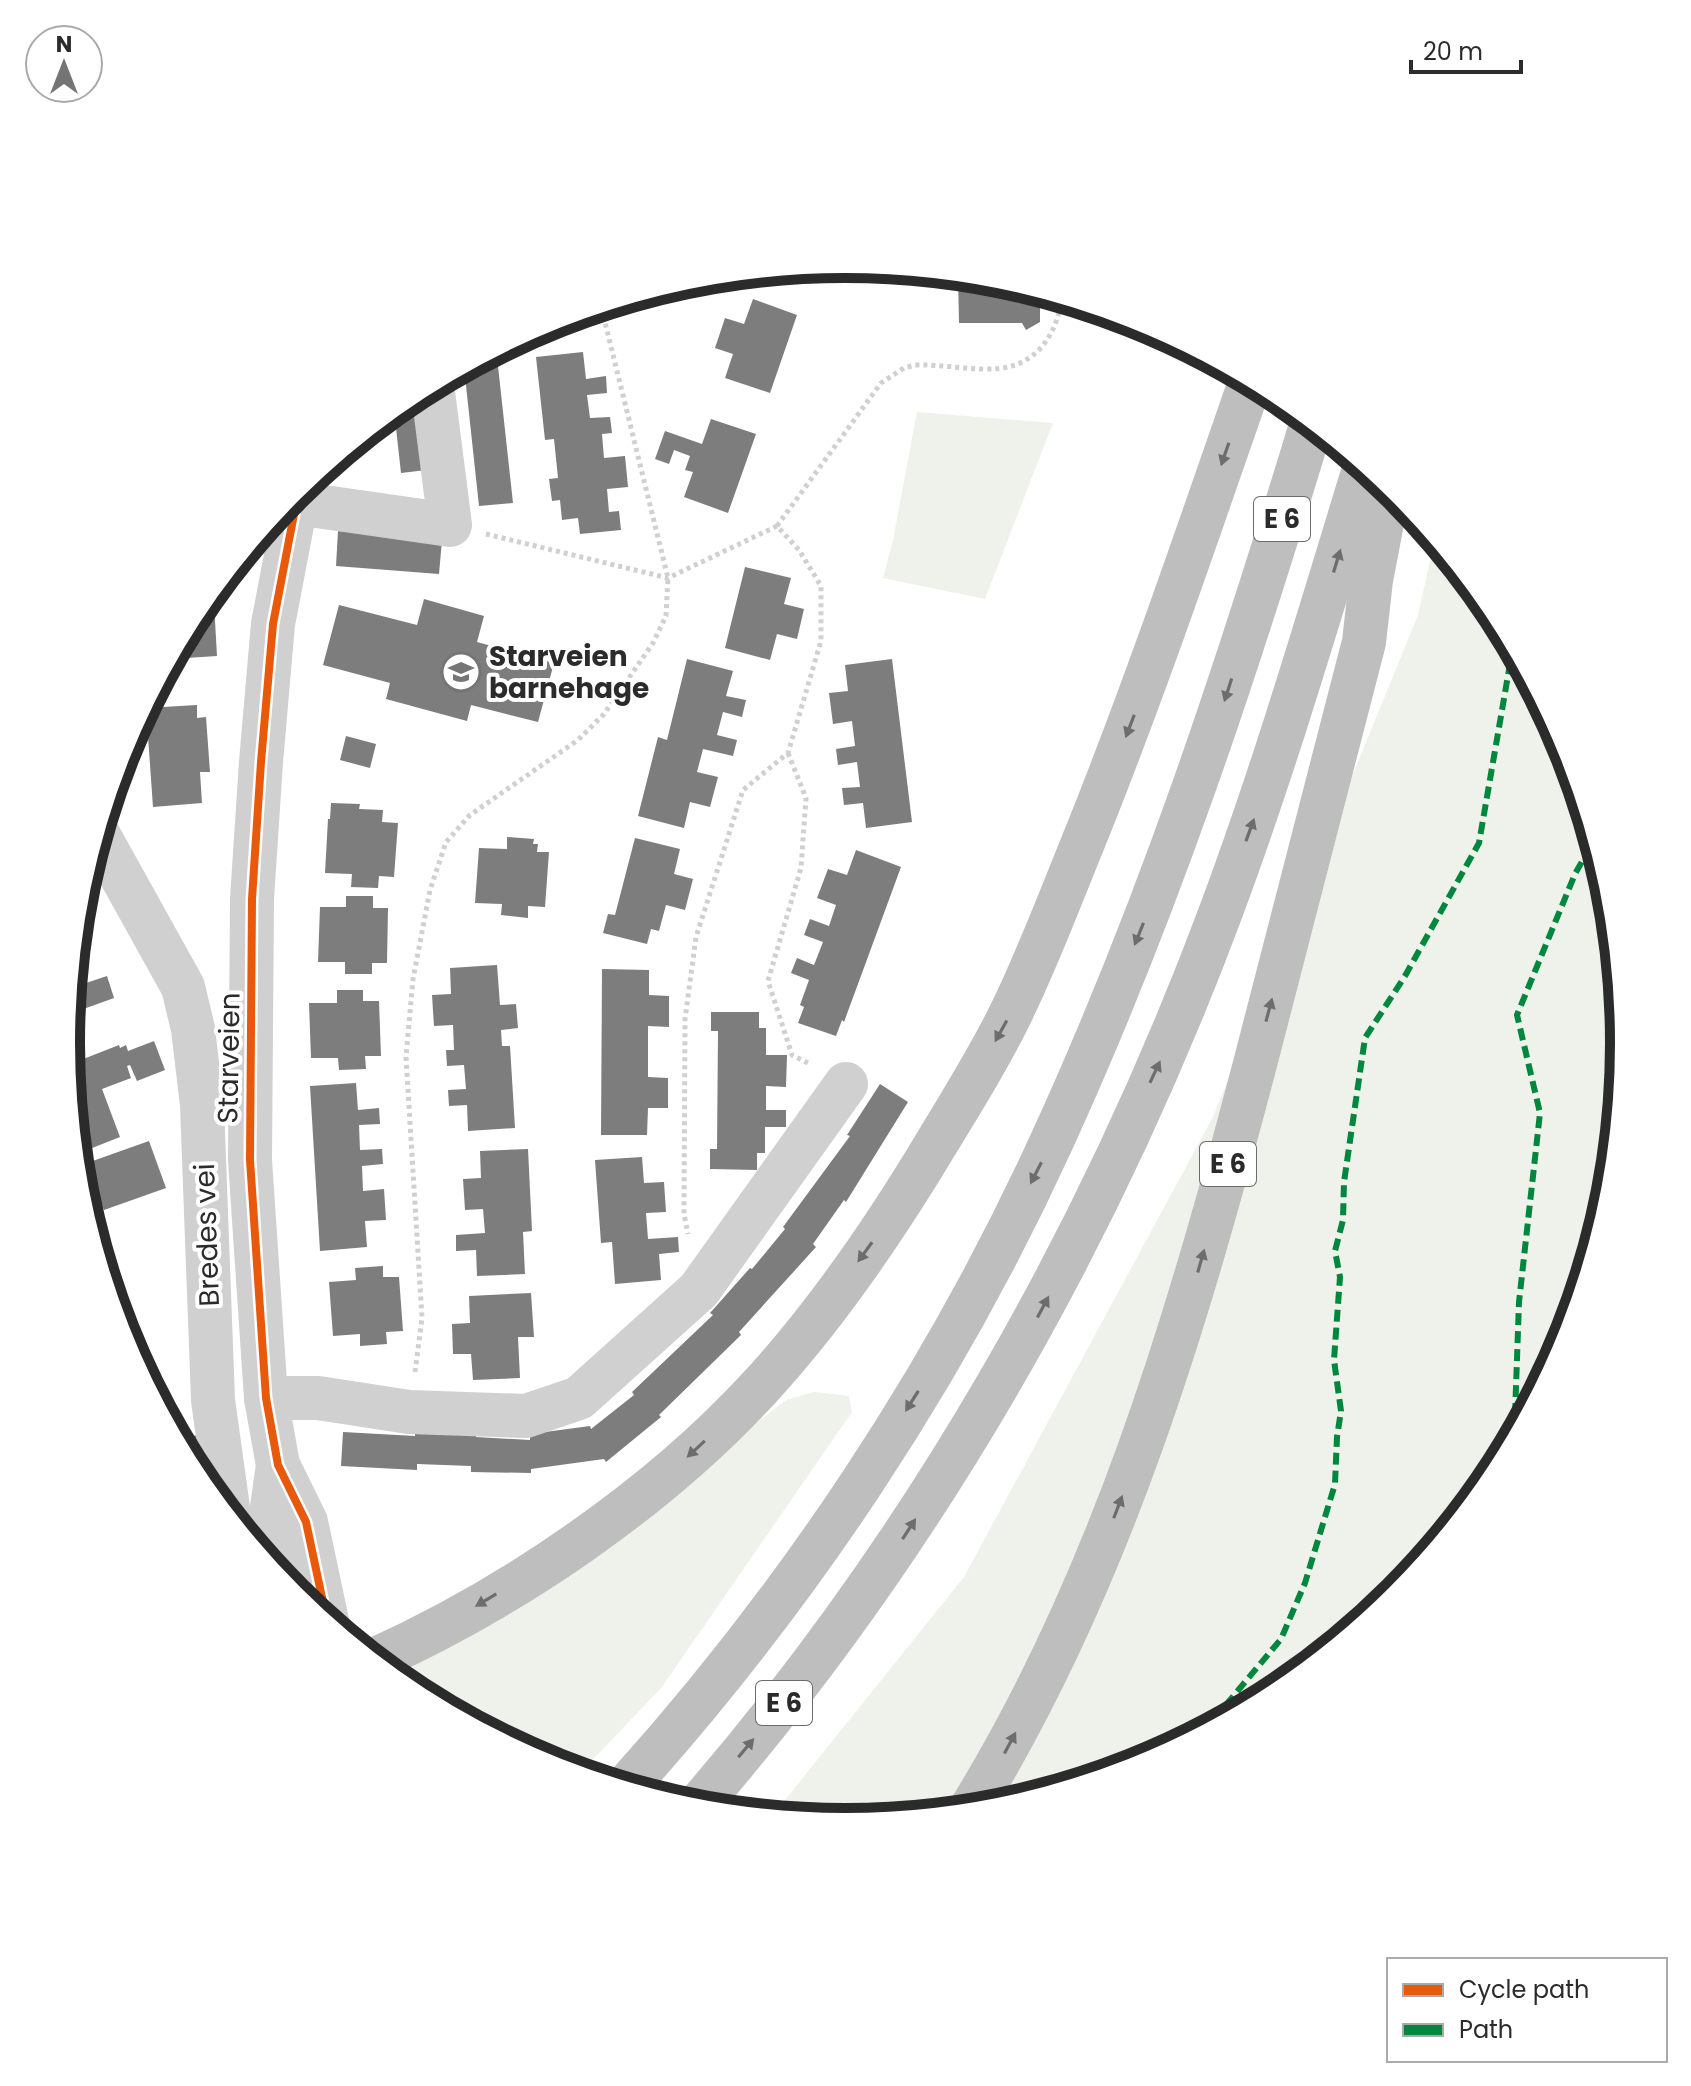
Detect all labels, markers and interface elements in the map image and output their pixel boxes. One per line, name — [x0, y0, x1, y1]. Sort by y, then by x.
north arrow — [24, 24, 104, 104]
scale bar — [1411, 24, 1521, 74]
text: N — [56, 29, 72, 60]
text: 20 m — [1423, 35, 1483, 68]
one-way arrow — [1219, 442, 1231, 466]
road number: E 6 — [1254, 497, 1310, 541]
one-way arrow — [1331, 549, 1344, 573]
place label: Starveien barnehage — [489, 637, 649, 708]
school or university icon: Starveien barnehage — [440, 651, 482, 693]
one-way arrow — [1221, 678, 1233, 702]
one-way arrow — [1123, 714, 1136, 738]
one-way arrow — [1244, 818, 1257, 842]
one-way arrow — [1133, 922, 1146, 946]
street label: Starveien — [208, 992, 250, 1124]
one-way arrow — [1263, 997, 1275, 1022]
one-way arrow — [994, 1020, 1008, 1042]
one-way arrow — [1148, 1060, 1162, 1084]
road number: E 6 — [1200, 1142, 1256, 1186]
one-way arrow — [1030, 1161, 1043, 1184]
street label: Bredes vei — [185, 1163, 229, 1307]
one-way arrow — [858, 1242, 874, 1263]
one-way arrow — [1195, 1249, 1208, 1273]
one-way arrow — [1037, 1295, 1050, 1318]
one-way arrow — [906, 1390, 920, 1412]
one-way arrow — [687, 1439, 706, 1457]
one-way arrow — [1112, 1495, 1125, 1519]
one-way arrow — [901, 1518, 915, 1540]
one-way arrow — [475, 1593, 497, 1607]
road number: E 6 — [756, 1681, 812, 1725]
one-way arrow — [1003, 1732, 1016, 1755]
one-way arrow — [737, 1739, 754, 1759]
legend — [1387, 1958, 1667, 2062]
text: Cycle path — [1459, 1973, 1589, 2006]
text: Path — [1459, 2013, 1513, 2046]

